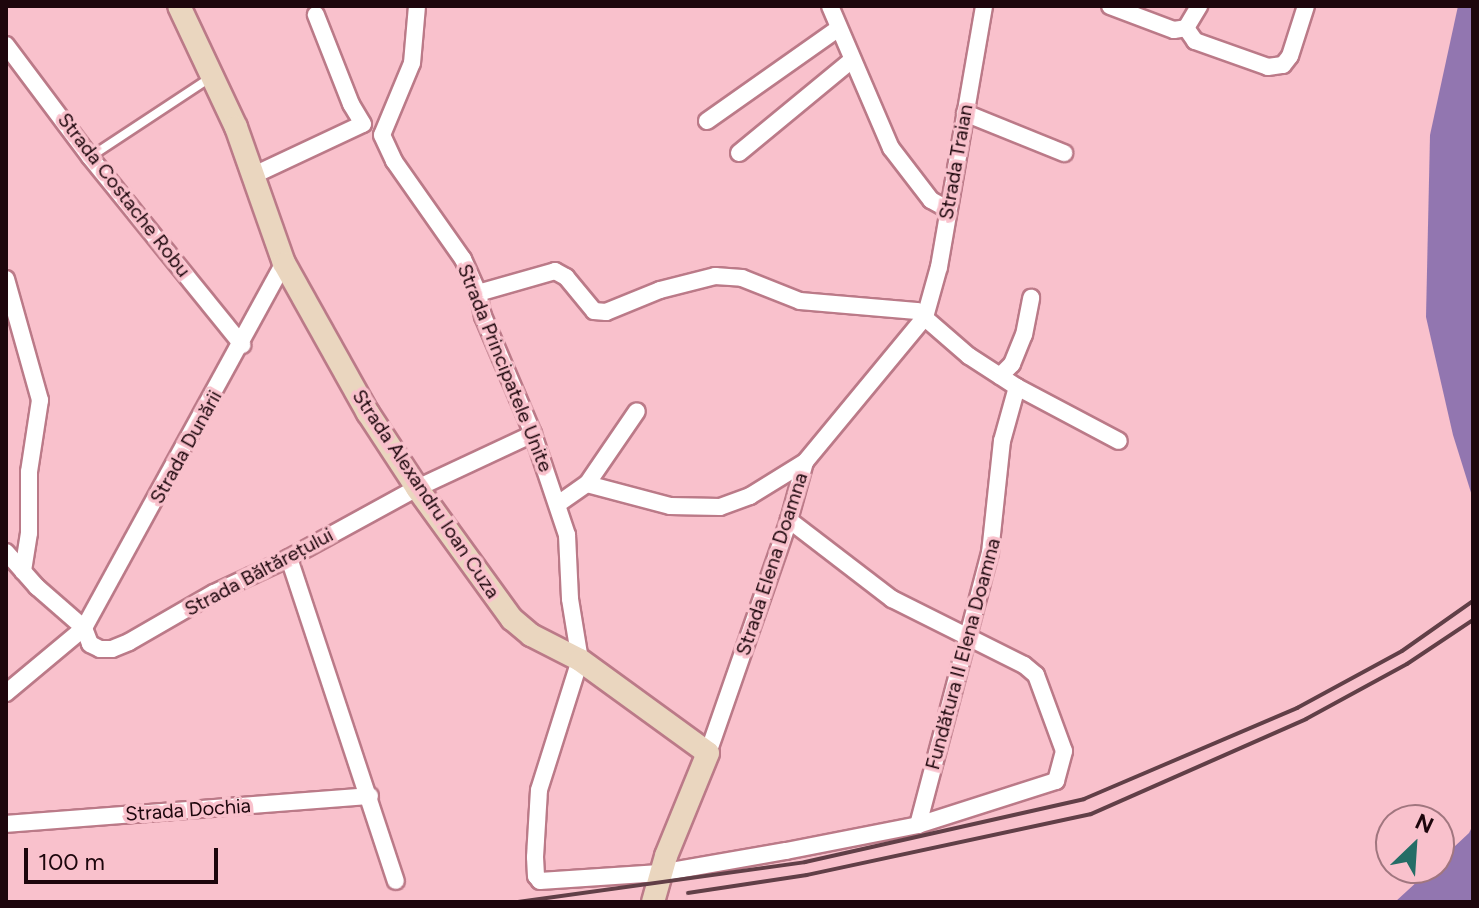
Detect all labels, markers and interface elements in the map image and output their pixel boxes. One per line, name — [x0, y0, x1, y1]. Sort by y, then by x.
street label: Strada Traian — [934, 102, 978, 222]
street label: Strada Costache Robu — [53, 108, 195, 282]
street label: Strada Principatele Unite — [452, 260, 558, 476]
street label: Strada Alexandru Ioan Cuza — [347, 385, 505, 603]
street label: Strada Dunării — [145, 386, 227, 508]
street label: Strada Elena Doamna — [731, 469, 813, 659]
street label: Strada Băltărețului — [181, 523, 337, 621]
street label: Fundătura II Elena Doamna — [921, 536, 1005, 772]
street label: Strada Dochia — [124, 794, 252, 826]
north arrow — [1375, 804, 1455, 884]
text: N — [1411, 808, 1438, 839]
scale bar — [28, 832, 222, 882]
text: 100 m — [38, 847, 105, 876]

